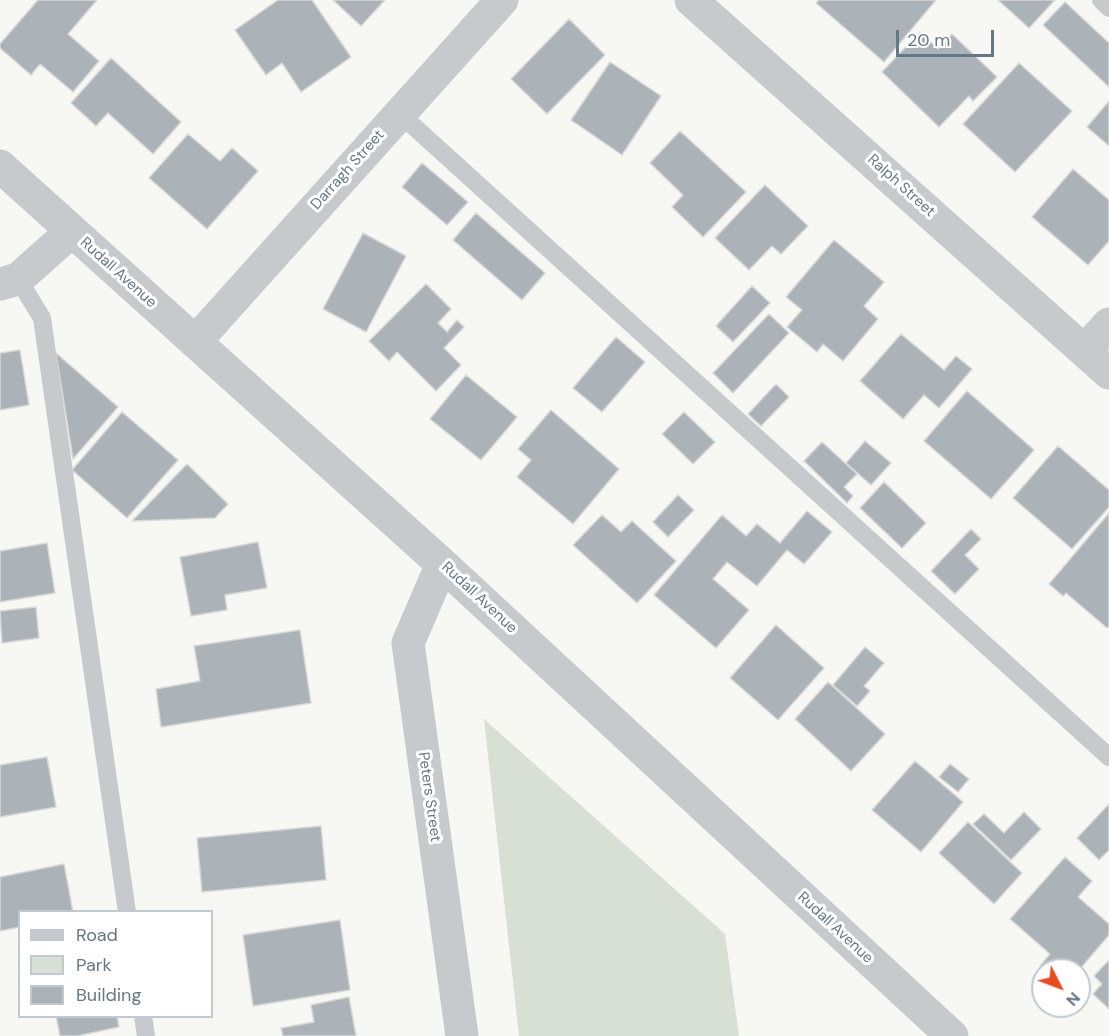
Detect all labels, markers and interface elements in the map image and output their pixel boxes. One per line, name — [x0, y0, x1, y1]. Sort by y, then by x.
scale bar — [899, 18, 996, 56]
text: 20 m — [907, 28, 950, 52]
street label: Darragh Street — [307, 126, 389, 214]
street label: Ralph Street — [863, 151, 939, 221]
street label: Rudall Avenue — [76, 234, 160, 312]
street label: Rudall Avenue — [437, 558, 521, 638]
street label: Peters Street — [414, 751, 444, 843]
street label: Rudall Avenue — [793, 888, 877, 968]
legend — [18, 910, 213, 1018]
text: Road — [76, 923, 118, 947]
text: Park — [76, 953, 112, 977]
north arrow — [1031, 958, 1091, 1018]
text: Building — [76, 983, 141, 1007]
text: N — [1062, 988, 1085, 1010]

